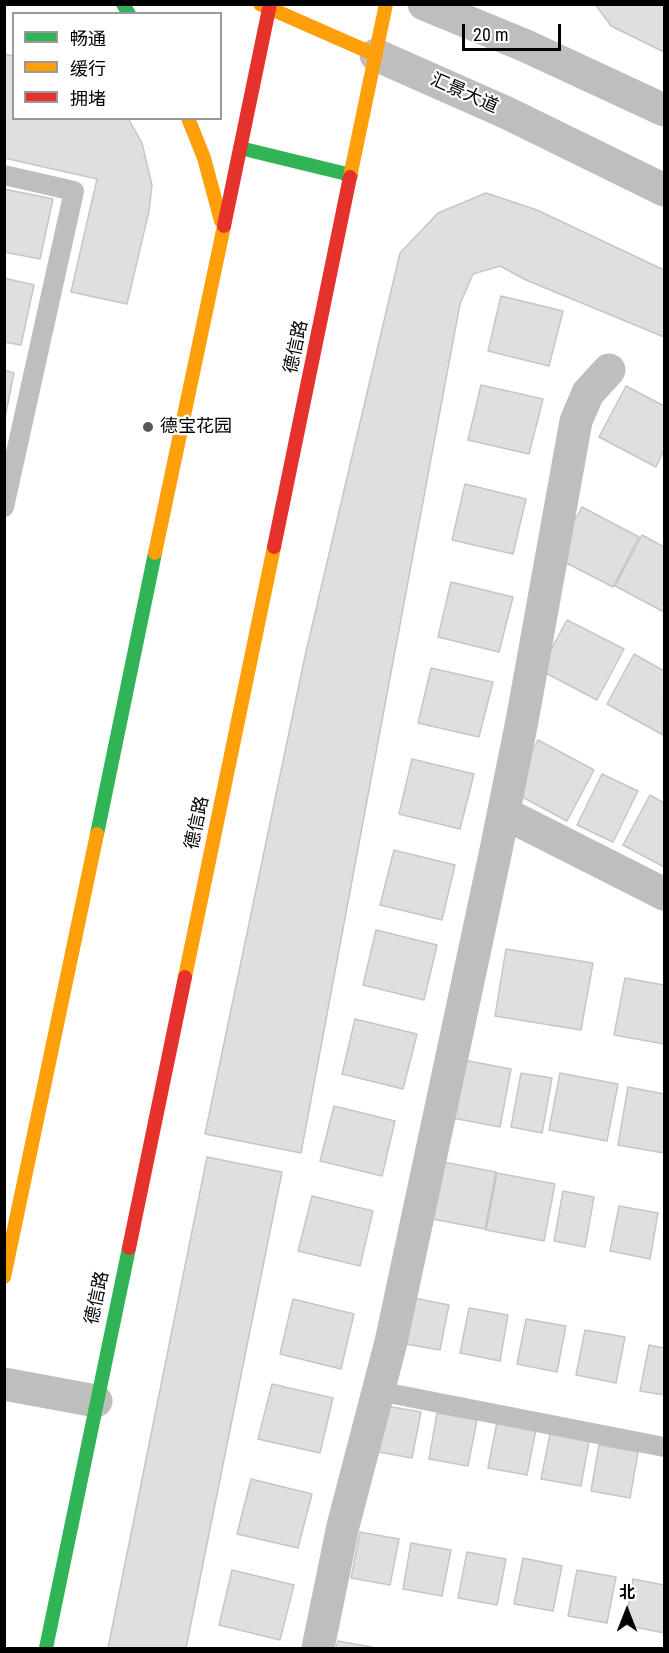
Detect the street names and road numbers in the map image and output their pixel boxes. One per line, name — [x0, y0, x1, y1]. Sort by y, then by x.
street label: 汇景大道 — [427, 69, 501, 119]
street label: 德信路 — [281, 318, 313, 376]
street label: 德信路 — [182, 794, 214, 852]
street label: 德信路 — [82, 1269, 114, 1327]

